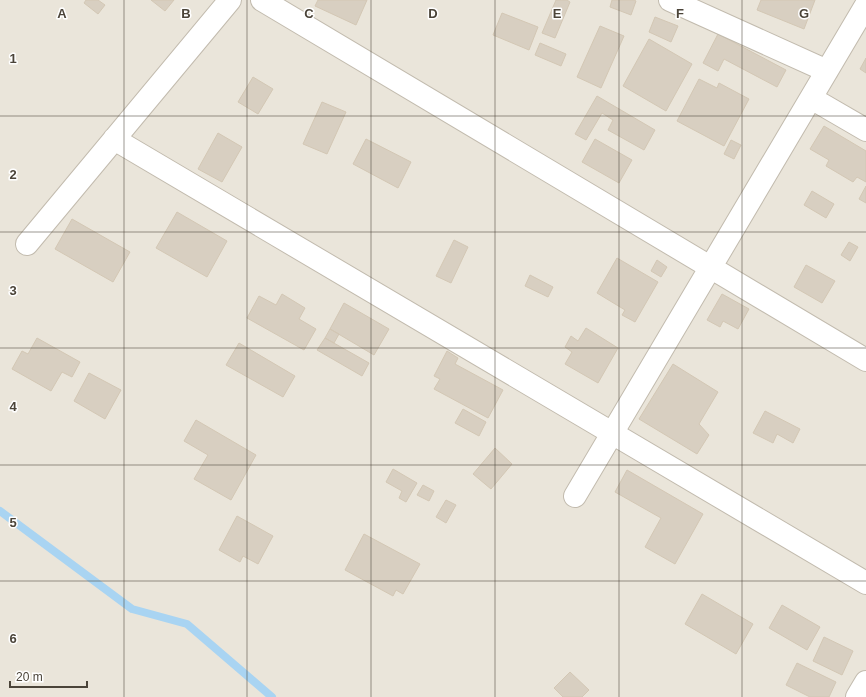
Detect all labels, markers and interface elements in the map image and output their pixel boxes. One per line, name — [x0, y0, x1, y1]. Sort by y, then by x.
text: A — [57, 6, 67, 21]
text: B — [181, 6, 191, 21]
text: C — [304, 6, 314, 21]
text: D — [428, 6, 438, 21]
text: E — [553, 6, 562, 21]
text: F — [676, 6, 684, 21]
text: G — [799, 6, 809, 21]
text: 1 — [9, 51, 17, 66]
text: 2 — [9, 167, 17, 182]
text: 3 — [9, 283, 17, 298]
text: 4 — [9, 399, 17, 414]
text: 5 — [9, 515, 17, 530]
text: 6 — [9, 631, 17, 646]
scale bar — [10, 663, 87, 689]
text: 20 m — [16, 670, 43, 684]

